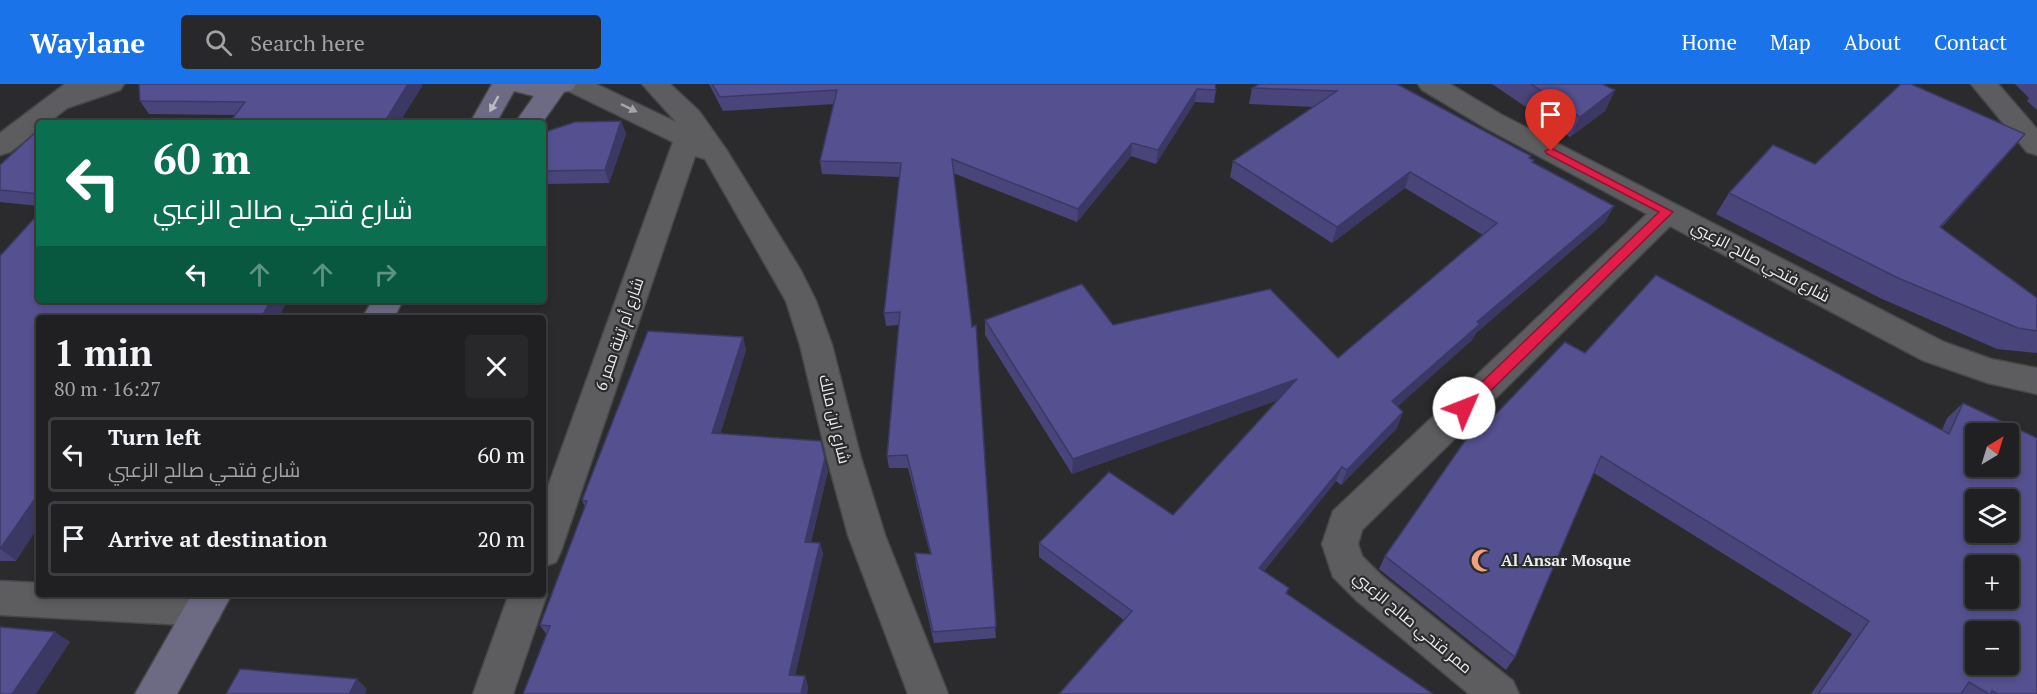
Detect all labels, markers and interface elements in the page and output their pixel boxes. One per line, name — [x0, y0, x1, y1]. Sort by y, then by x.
search box — [181, 15, 601, 69]
text: Waylane — [30, 24, 145, 61]
icon: search — [202, 26, 235, 59]
text: Search here — [250, 28, 365, 57]
text: Home — [1681, 28, 1737, 56]
text: Map — [1770, 28, 1811, 56]
text: About — [1844, 28, 1901, 56]
text: Contact — [1934, 28, 2007, 56]
pin — [1525, 89, 1576, 151]
one-way arrow — [489, 95, 499, 112]
icon: arrive — [1534, 98, 1567, 131]
one-way arrow — [620, 104, 637, 113]
text: 60 m — [153, 130, 251, 186]
icon: left — [54, 144, 132, 222]
text: شارع فتحي صالح الزعبي — [153, 191, 413, 227]
street label: شارع فتحي صالح الزعبي — [1686, 215, 1834, 309]
icon: left — [180, 258, 213, 291]
icon: ahead — [243, 258, 276, 291]
icon: ahead — [306, 258, 339, 291]
icon: right — [369, 258, 402, 291]
street label: شارع أم تينة ممر 6 — [589, 275, 650, 394]
text: 1 min — [54, 329, 152, 376]
button: close — [465, 335, 528, 398]
street label: شارع ابن مالك — [813, 372, 856, 466]
text: 80 m · 16:27 — [54, 375, 161, 402]
position arrow — [1432, 376, 1496, 440]
text: Turn left — [108, 422, 201, 451]
north arrow — [1965, 423, 2019, 477]
map controls — [1965, 423, 2019, 675]
icon: left — [57, 438, 90, 471]
text: 60 m — [477, 440, 525, 469]
text: شارع فتحي صالح الزعبي — [108, 456, 300, 483]
button: layers — [1965, 489, 2019, 543]
icon: arrive — [57, 522, 90, 555]
text: Arrive at destination — [108, 524, 327, 553]
text: 20 m — [477, 524, 525, 553]
mosque icon: Al Ansar Mosque — [1470, 547, 1496, 573]
place label: Al Ansar Mosque — [1501, 549, 1631, 571]
button: + — [1965, 555, 2019, 609]
street label: ممر فتحي صالح الزعبي — [1347, 566, 1477, 681]
button: − — [1965, 621, 2019, 675]

